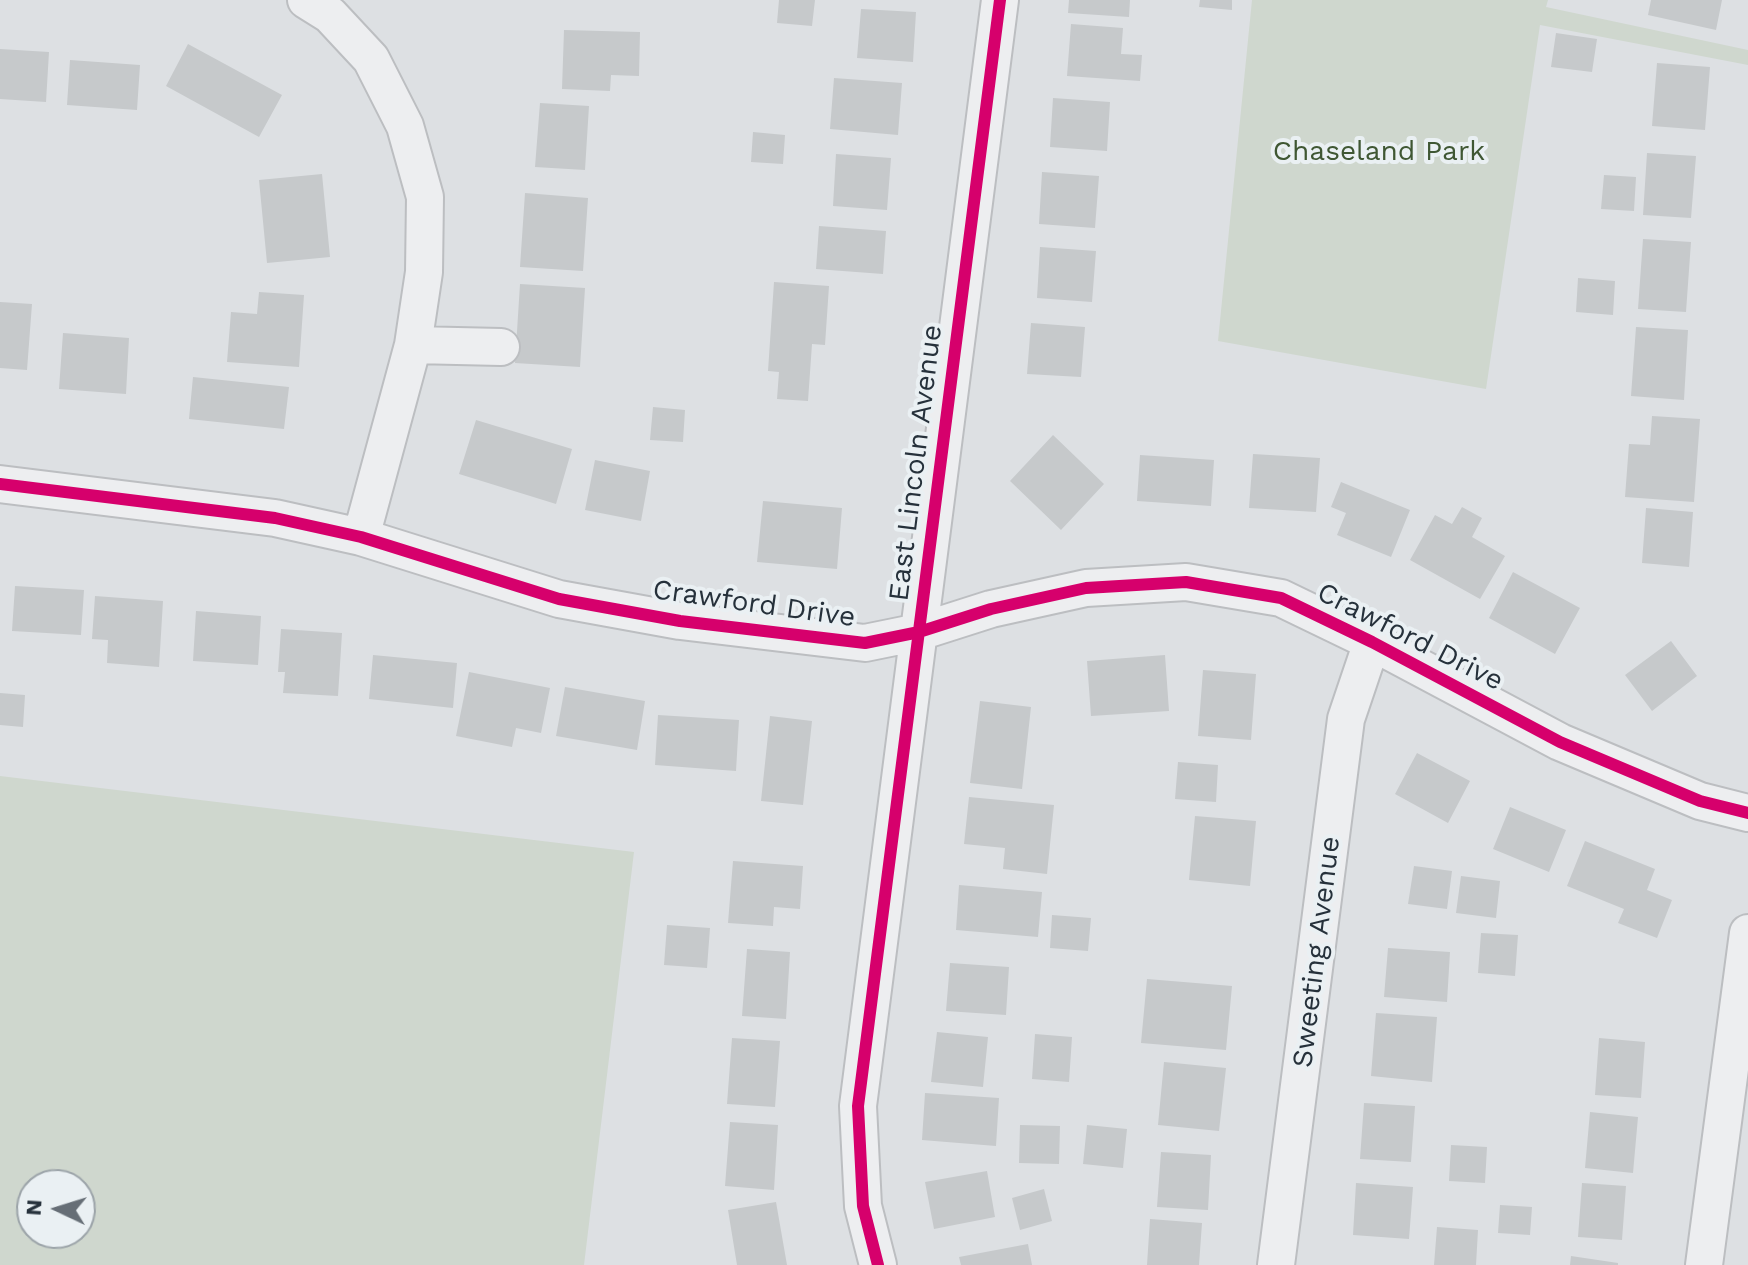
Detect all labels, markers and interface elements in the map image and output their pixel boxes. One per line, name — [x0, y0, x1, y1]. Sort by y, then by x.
park label: Chaseland Park — [1273, 135, 1485, 169]
street label: East Lincoln Avenue — [882, 323, 950, 603]
street label: Crawford Drive — [650, 573, 858, 635]
street label: Crawford Drive — [1311, 576, 1509, 698]
street label: Sweeting Avenue — [1286, 834, 1348, 1070]
north arrow — [16, 1169, 96, 1249]
text: N — [21, 1198, 47, 1216]

